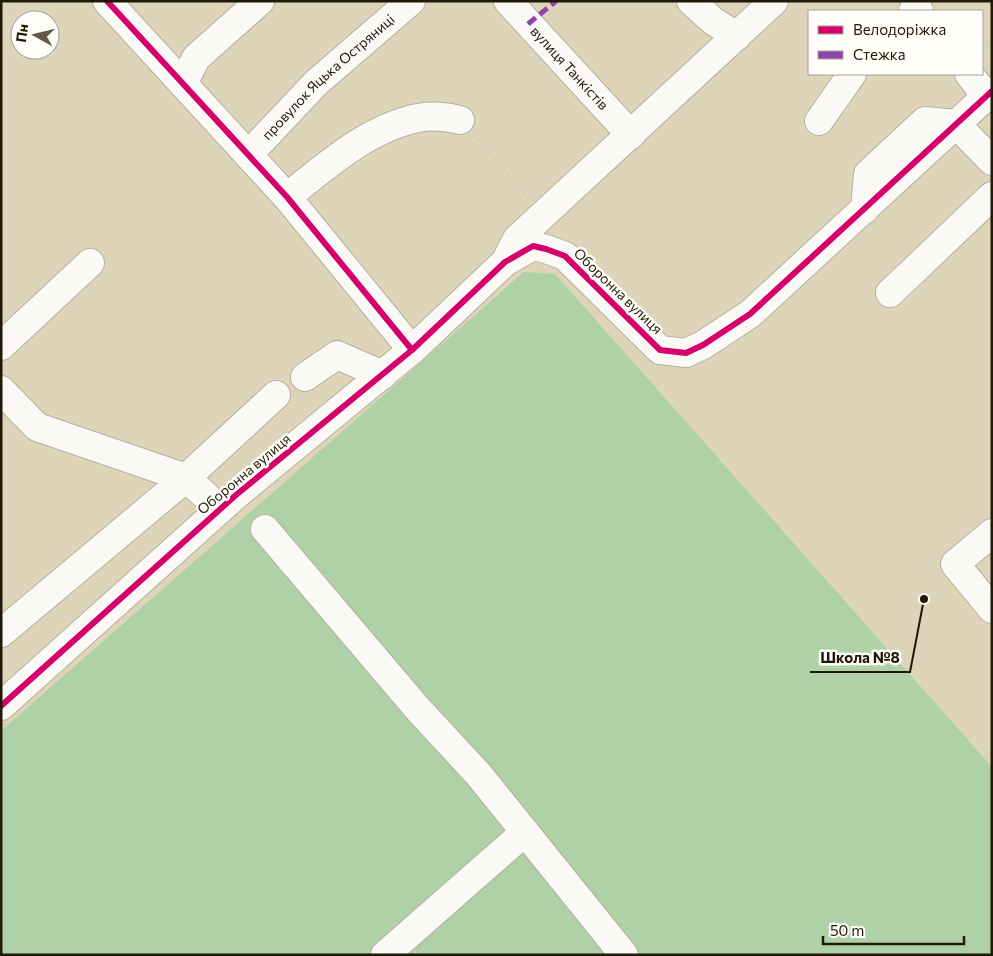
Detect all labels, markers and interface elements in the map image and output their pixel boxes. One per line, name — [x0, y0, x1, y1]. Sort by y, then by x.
north arrow — [10, 10, 60, 60]
street label: провулок Яцька Остряниці — [258, 10, 398, 143]
legend — [808, 10, 983, 75]
text: Велодоріжка — [853, 20, 946, 38]
street label: вулиця Танкістів — [527, 22, 612, 113]
text: Пн — [12, 23, 31, 43]
text: Стежка — [853, 45, 906, 63]
street label: Оборонна вулиця — [571, 244, 666, 337]
street label: Оборонна вулиця — [194, 430, 294, 518]
callout: Школа №8 — [810, 642, 910, 672]
text: Школа №8 — [820, 648, 900, 666]
scale bar — [823, 914, 964, 946]
text: 50 m — [830, 921, 864, 939]

